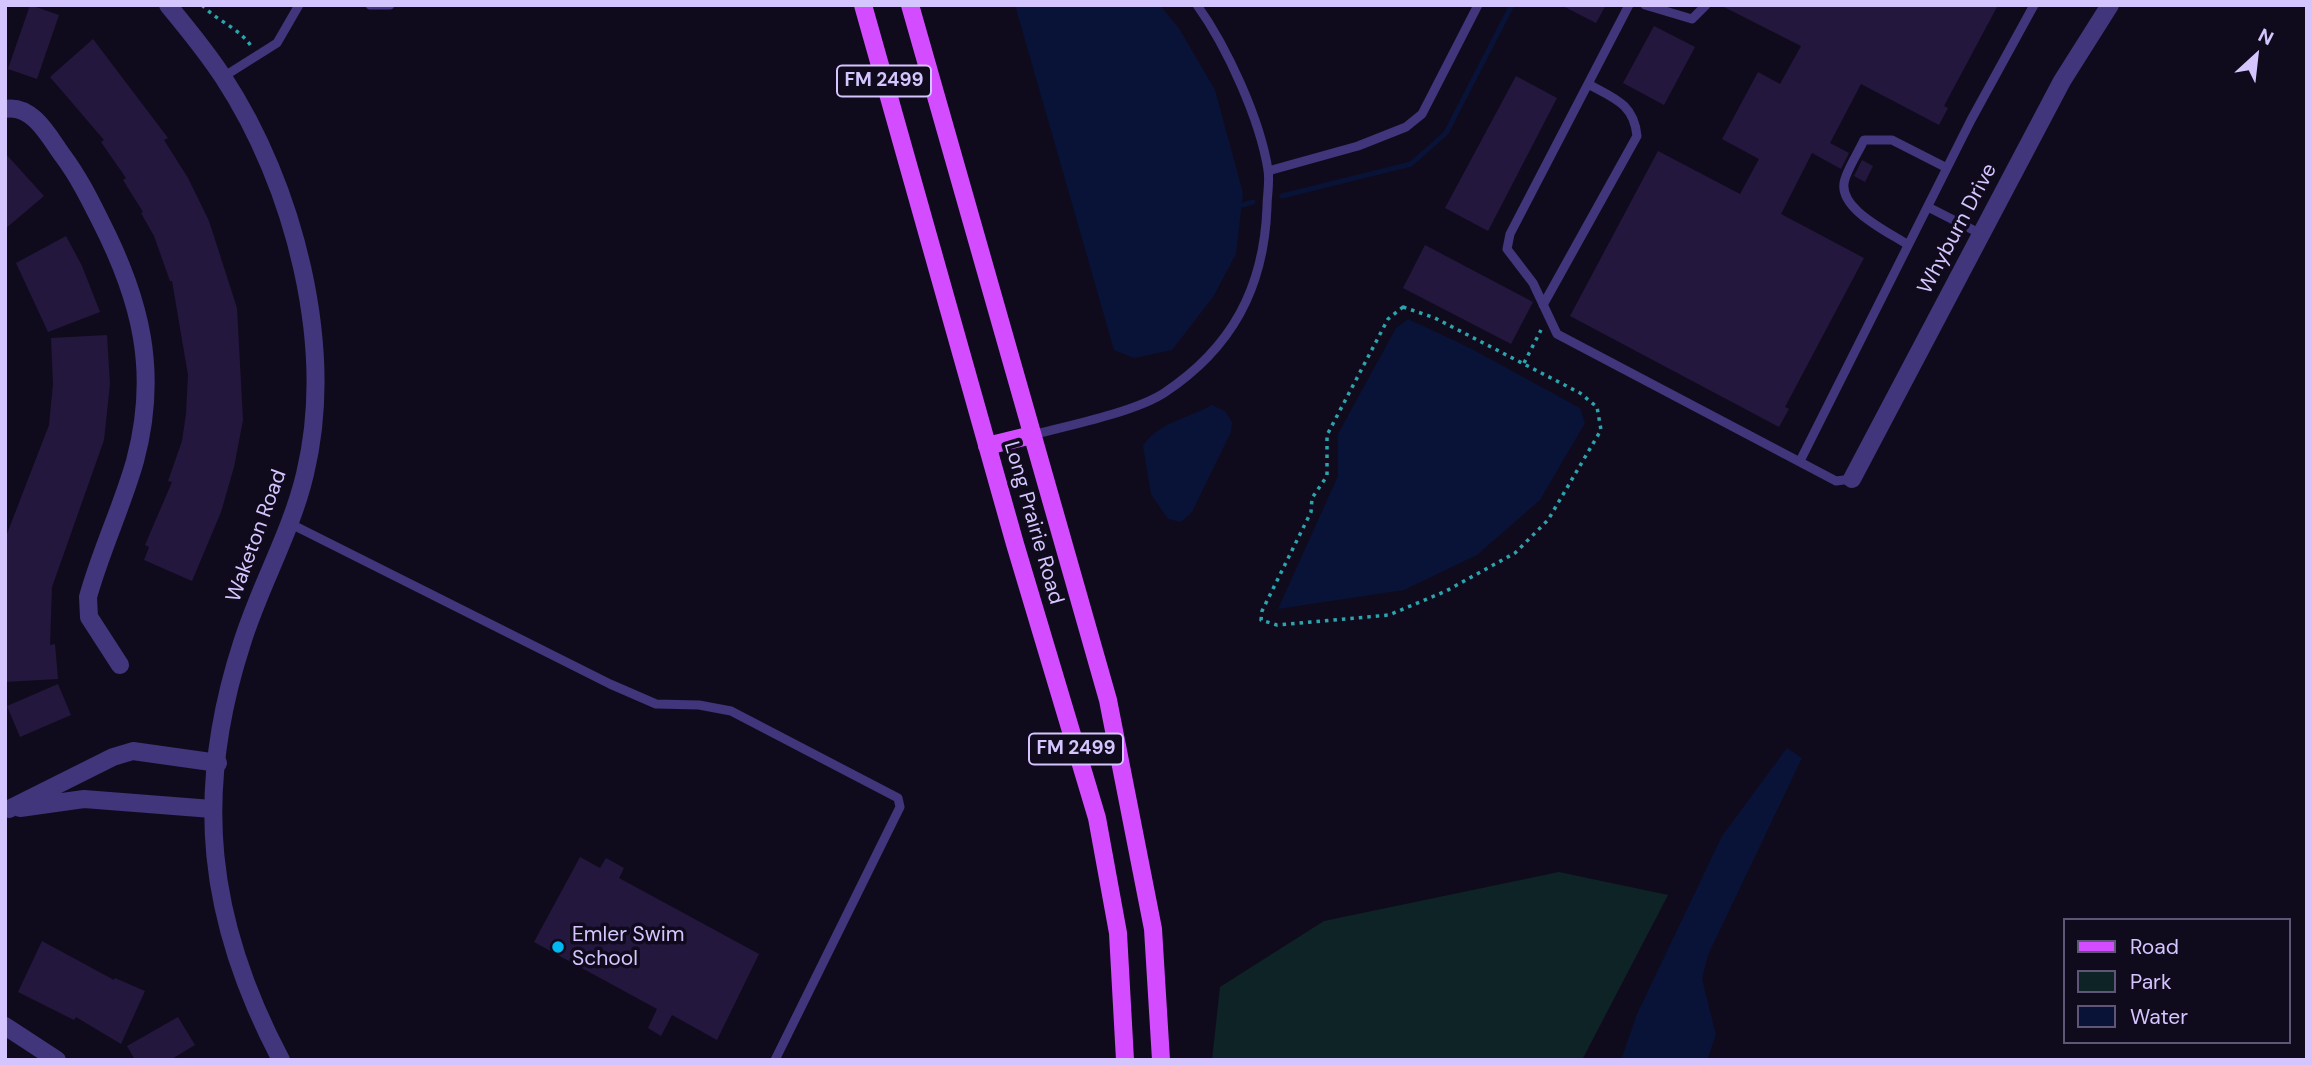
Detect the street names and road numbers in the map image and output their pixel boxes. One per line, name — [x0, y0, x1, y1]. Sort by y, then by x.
road number: FM 2499 — [837, 66, 931, 96]
street label: Whyburn Drive — [1913, 159, 2003, 299]
street label: Long Prairie Road — [998, 439, 1068, 607]
street label: Waketon Road — [221, 466, 293, 606]
road number: FM 2499 — [1029, 734, 1123, 764]

